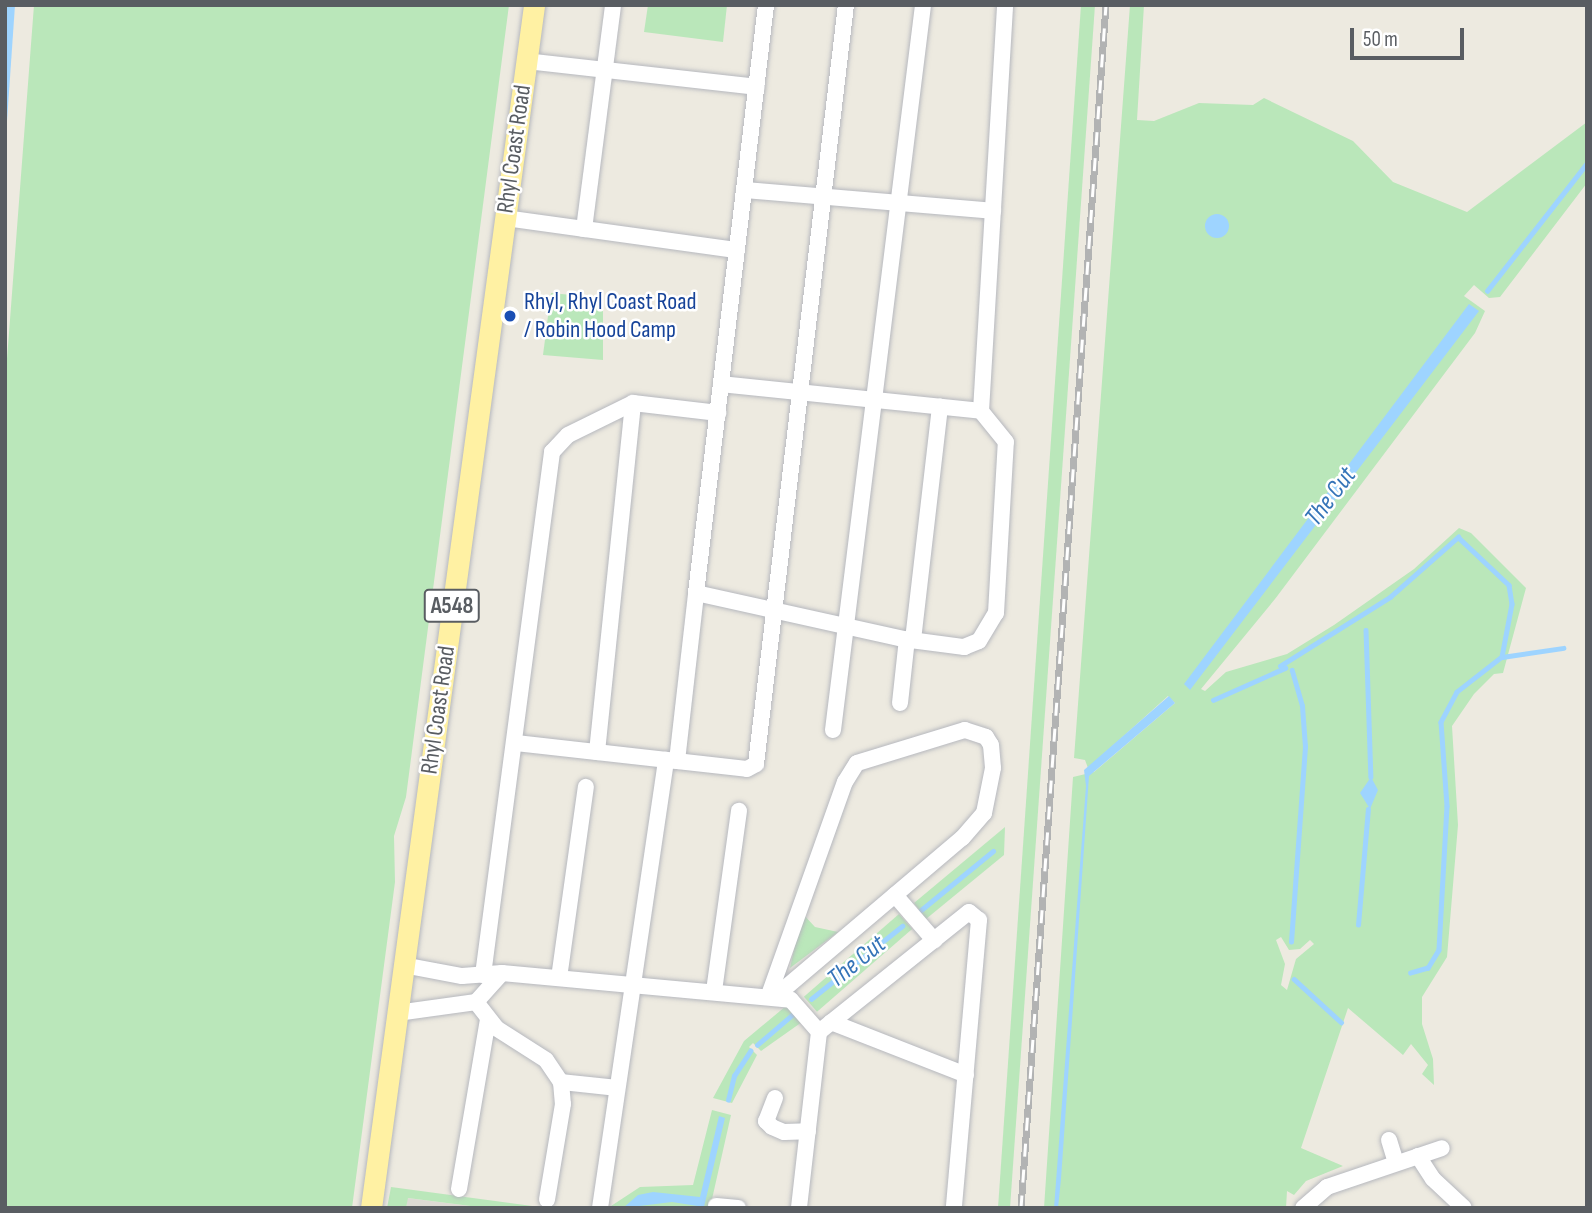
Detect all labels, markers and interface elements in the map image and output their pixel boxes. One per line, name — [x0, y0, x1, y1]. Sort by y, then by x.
scale bar — [1354, 14, 1468, 58]
text: 50 m — [1363, 27, 1398, 52]
street label: Rhyl Coast Road — [491, 83, 537, 215]
place label: Rhyl, Rhyl Coast Road / Robin Hood Camp — [524, 288, 697, 344]
marker: Rhyl, Rhyl Coast Road / Robin Hood Camp — [502, 308, 518, 324]
water label: The Cut — [1299, 461, 1363, 533]
road number: A548 — [422, 586, 482, 626]
street label: Rhyl Coast Road — [415, 644, 461, 776]
water label: The Cut — [822, 929, 892, 995]

